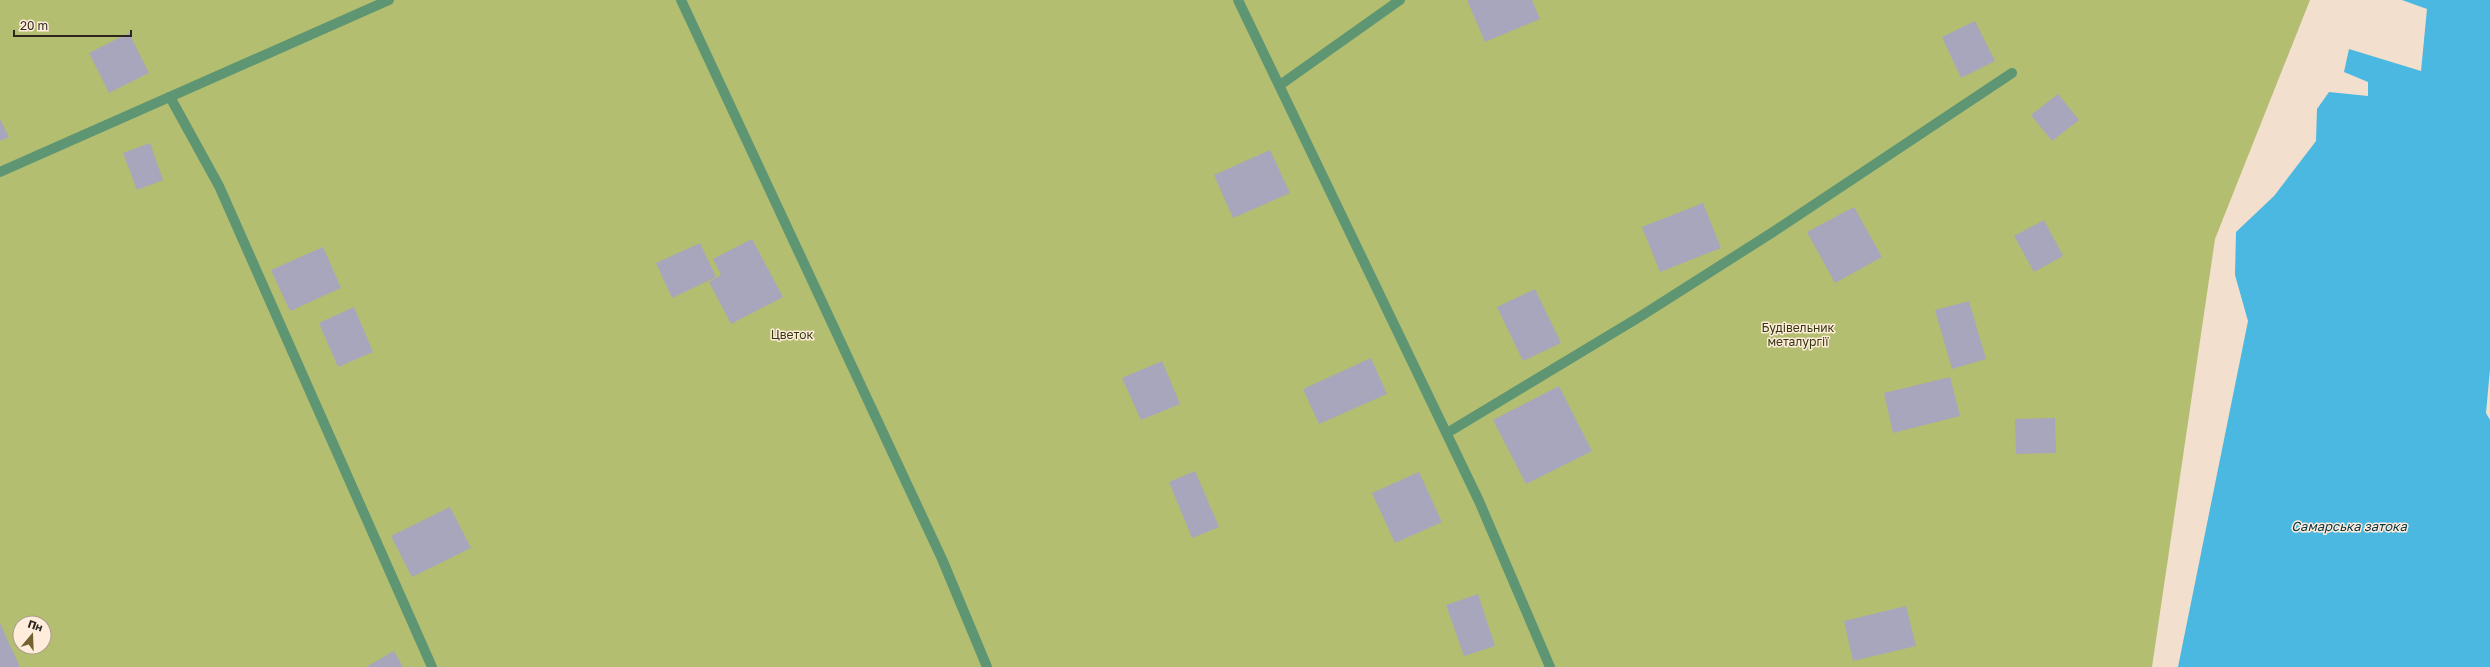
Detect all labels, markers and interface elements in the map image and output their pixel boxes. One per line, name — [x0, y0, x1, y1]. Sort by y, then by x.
scale bar — [14, 12, 131, 38]
text: 20 m — [20, 18, 48, 33]
park label: Будівельник металургії — [1762, 320, 1835, 349]
park label: Цветок — [771, 327, 813, 342]
water label: Самарська затока — [2291, 518, 2407, 534]
north arrow — [12, 615, 52, 655]
text: Пн — [26, 616, 45, 634]

